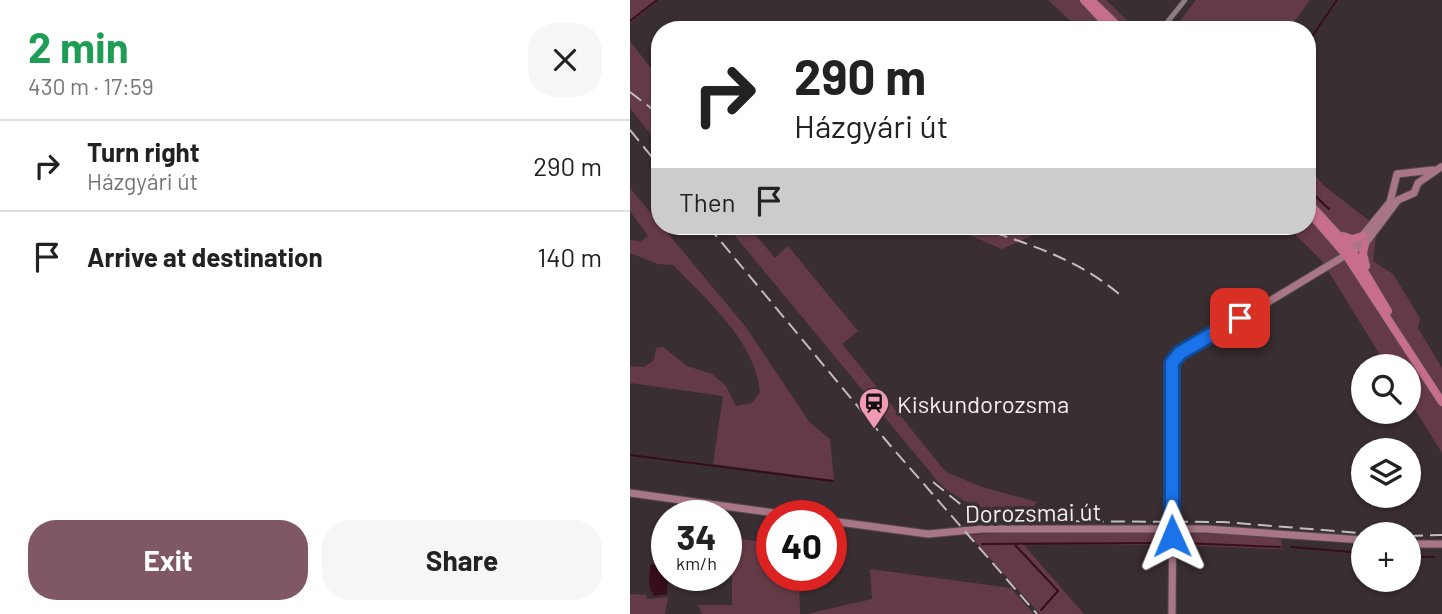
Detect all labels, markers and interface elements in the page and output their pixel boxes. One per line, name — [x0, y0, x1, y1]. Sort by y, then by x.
text: 2 min — [28, 21, 129, 71]
button: close — [528, 23, 602, 97]
text: 290 m — [794, 46, 926, 105]
icon: right — [679, 49, 770, 140]
text: 430 m · 17:59 — [28, 72, 154, 100]
text: Házgyári út — [794, 106, 948, 144]
text: Turn right — [87, 136, 200, 167]
icon: right — [28, 147, 66, 185]
text: 290 m — [533, 150, 602, 181]
text: Házgyári út — [87, 167, 198, 195]
icon: arrive — [750, 182, 788, 220]
text: Then — [679, 186, 736, 217]
icon: arrive — [28, 238, 66, 276]
text: Arrive at destination — [87, 241, 323, 272]
text: 140 m — [537, 241, 602, 272]
pin — [1210, 288, 1270, 348]
icon: arrive — [1221, 299, 1259, 337]
map controls — [1351, 354, 1421, 592]
button: search — [1351, 354, 1421, 424]
station icon: Kiskundorozsma — [857, 386, 891, 430]
place label: Kiskundorozsma — [897, 389, 1069, 418]
button: layers — [1351, 438, 1421, 508]
street label: Dorozsmai út — [964, 496, 1102, 528]
position arrow — [1135, 499, 1209, 573]
speed limit sign: 40 — [756, 500, 847, 591]
text: 34 — [676, 515, 717, 557]
button: Exit — [28, 520, 308, 600]
button: Share — [322, 520, 602, 600]
button: + — [1351, 522, 1421, 592]
text: km/h — [676, 552, 717, 574]

